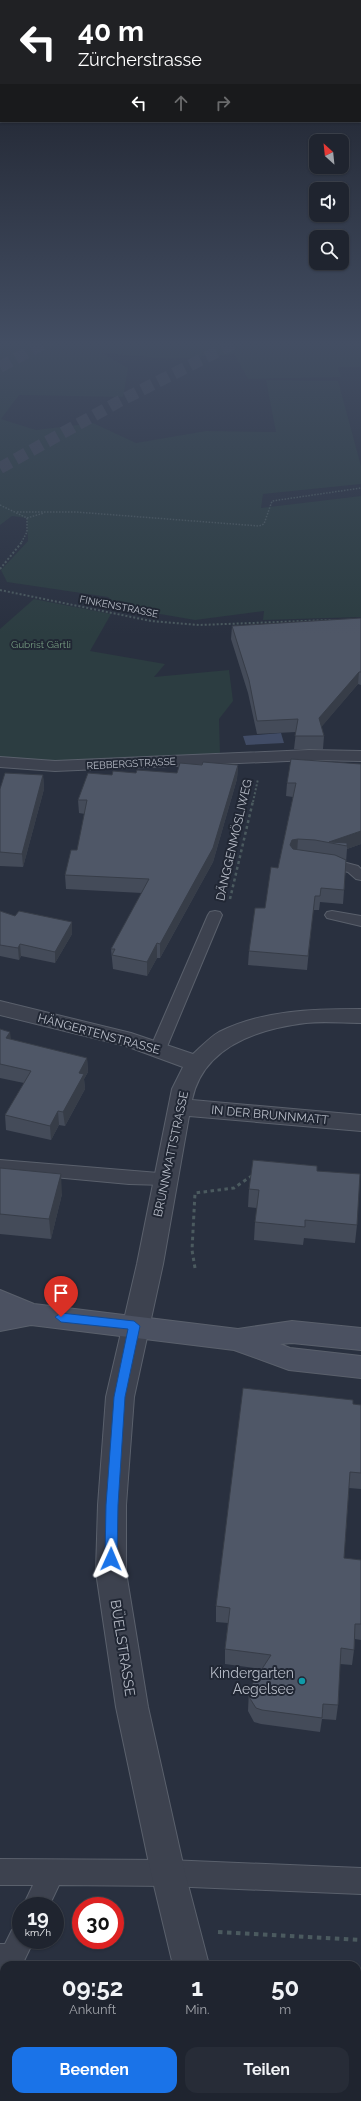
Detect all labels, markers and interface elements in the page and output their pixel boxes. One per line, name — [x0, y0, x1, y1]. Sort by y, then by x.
text: 40 m — [78, 15, 144, 48]
icon: left — [12, 16, 64, 68]
text: Zürcherstrasse — [78, 49, 202, 70]
icon: left — [128, 92, 150, 114]
icon: ahead — [170, 92, 192, 114]
icon: right — [212, 92, 234, 114]
north arrow — [309, 134, 349, 174]
map controls — [309, 134, 349, 270]
button: sound — [309, 182, 349, 222]
button: search — [309, 230, 349, 270]
street label: FINKENSTRASSE — [79, 593, 159, 620]
park label: Gubrist Gärtli — [11, 639, 71, 650]
street label: REBBERGSTRASSE — [86, 756, 176, 771]
street label: DÄNGGENMÖSLIWEG — [213, 778, 255, 902]
street label: HÄNGERTENSTRASSE — [36, 1011, 162, 1057]
street label: BRUNNMATTSTRASSE — [151, 1090, 191, 1218]
street label: IN DER BRUNNMATT — [211, 1103, 330, 1127]
pin — [44, 1276, 78, 1317]
icon: arrive — [50, 1282, 72, 1304]
position arrow — [90, 1538, 132, 1580]
street label: BÜELSTRASSE — [107, 1598, 141, 1697]
place label: Kindergarten Aegelsee — [210, 1665, 294, 1697]
marker: Kindergarten Aegelsee — [297, 1676, 307, 1686]
speed limit sign: 30 — [72, 1897, 124, 1949]
text: 19 — [27, 1906, 49, 1930]
text: km/h — [25, 1927, 51, 1938]
text: 09:52 — [62, 1973, 123, 2002]
text: 1 — [191, 1973, 203, 2002]
text: 50 — [271, 1973, 299, 2002]
text: Ankunft — [69, 2002, 116, 2017]
text: Min. — [185, 2002, 209, 2017]
text: m — [279, 2002, 291, 2017]
button: Beenden — [12, 2047, 177, 2093]
button: Teilen — [185, 2047, 349, 2093]

